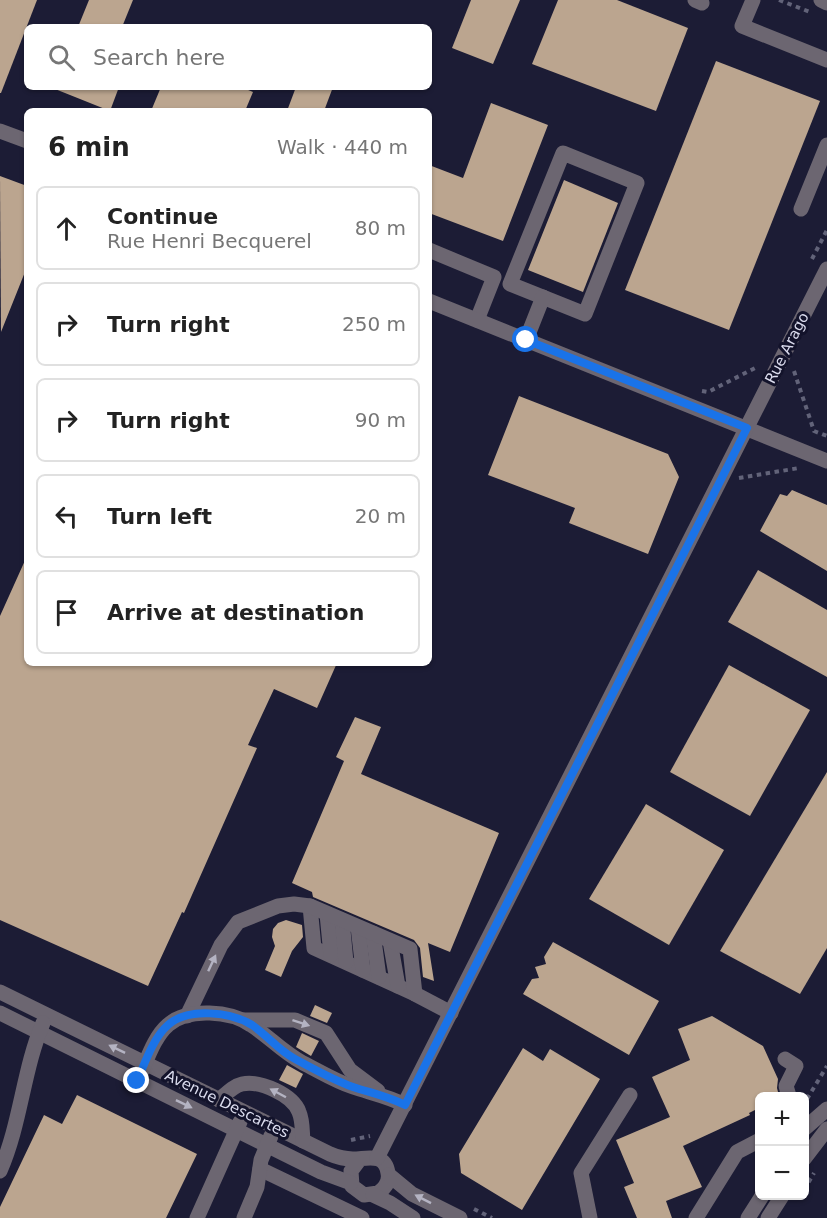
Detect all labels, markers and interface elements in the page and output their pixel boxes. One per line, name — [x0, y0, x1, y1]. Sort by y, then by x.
search box — [24, 24, 432, 90]
icon: search — [45, 41, 78, 74]
text: Search here — [93, 45, 225, 70]
text: 6 min — [48, 132, 130, 162]
text: Walk · 440 m — [277, 135, 408, 159]
text: Continue — [107, 204, 218, 229]
icon: ahead — [50, 212, 83, 245]
text: 80 m — [355, 216, 406, 240]
text: Rue Henri Becquerel — [107, 229, 312, 253]
icon: right — [50, 308, 83, 341]
street label: Rue Arago — [761, 309, 813, 387]
text: Turn right — [107, 312, 230, 337]
text: 250 m — [342, 312, 406, 336]
route start — [512, 326, 538, 352]
icon: right — [50, 404, 83, 437]
text: Turn right — [107, 408, 230, 433]
text: 90 m — [355, 408, 406, 432]
icon: left — [50, 500, 83, 533]
text: Turn left — [107, 504, 212, 529]
text: 20 m — [355, 504, 406, 528]
icon: arrive — [50, 596, 83, 629]
text: Arrive at destination — [107, 600, 364, 625]
one-way arrow — [207, 955, 216, 972]
one-way arrow — [293, 1019, 311, 1028]
one-way arrow — [108, 1045, 125, 1054]
street label: Avenue Descartes — [162, 1066, 292, 1142]
route end — [123, 1067, 149, 1093]
one-way arrow — [269, 1088, 286, 1098]
map controls — [755, 1092, 809, 1200]
button: + — [755, 1092, 809, 1146]
one-way arrow — [176, 1100, 193, 1109]
button: − — [755, 1146, 809, 1200]
one-way arrow — [414, 1195, 431, 1204]

